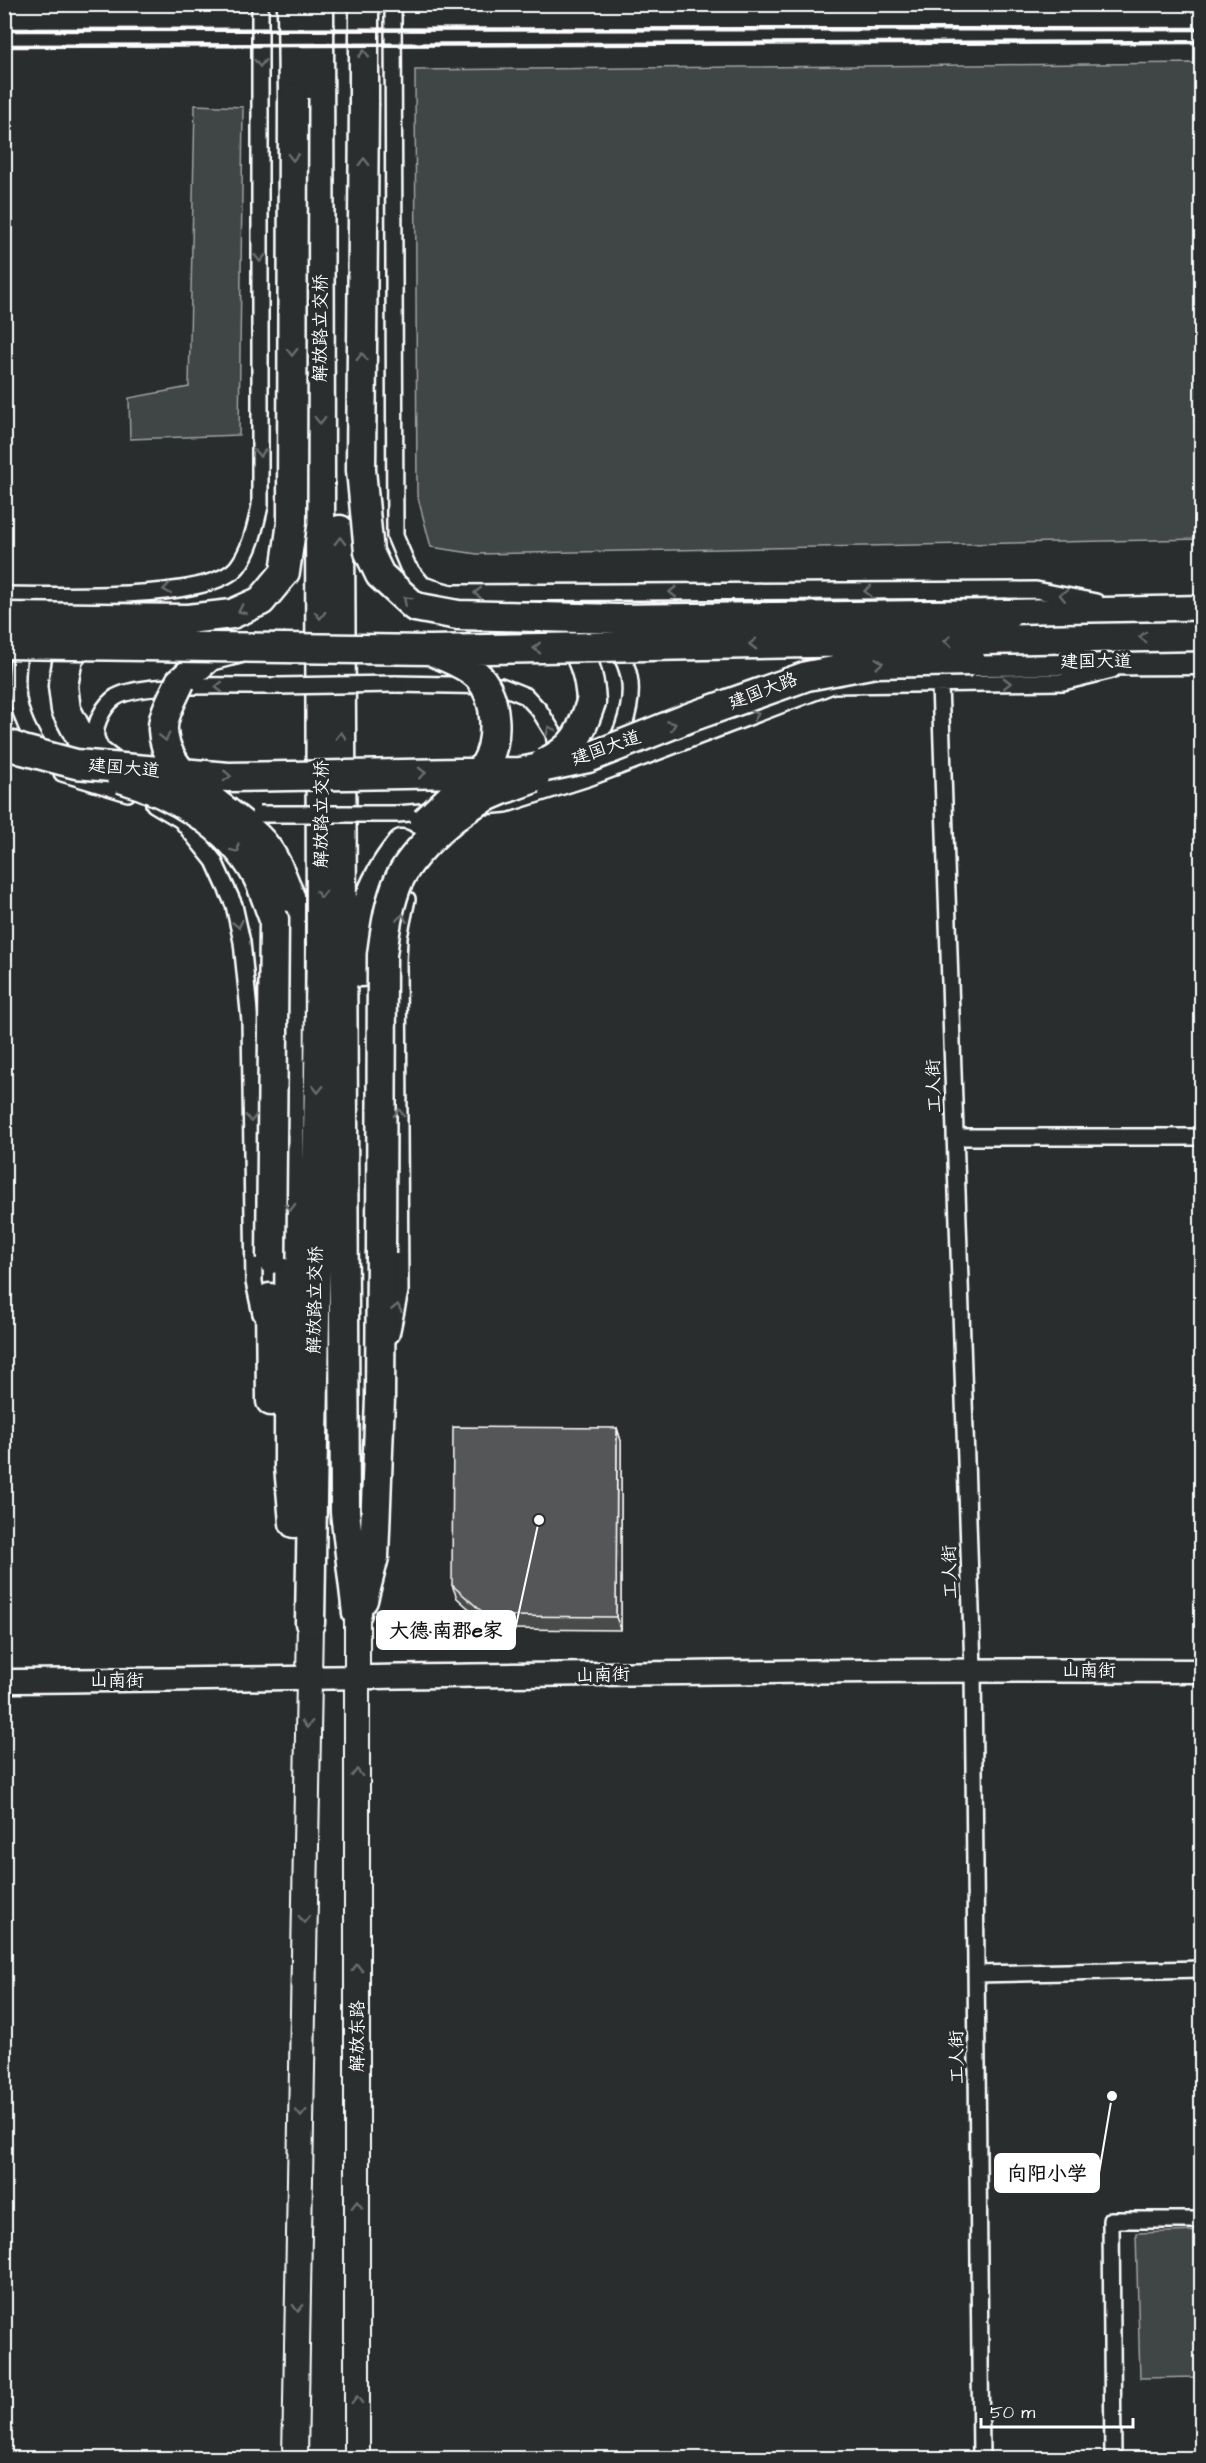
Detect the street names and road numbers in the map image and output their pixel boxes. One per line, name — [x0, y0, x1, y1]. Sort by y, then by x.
street label: 解放路立交桥 — [308, 274, 333, 382]
street label: 建国大道 — [1060, 649, 1132, 674]
street label: 建国大路 — [725, 666, 801, 716]
street label: 建国大道 — [568, 724, 644, 772]
street label: 建国大道 — [87, 752, 161, 784]
street label: 解放路立交桥 — [309, 760, 334, 868]
street label: 工人街 — [921, 1059, 947, 1113]
street label: 解放路立交桥 — [302, 1246, 328, 1354]
street label: 工人街 — [937, 1545, 963, 1599]
street label: 山南街 — [1062, 1658, 1116, 1683]
street label: 山南街 — [576, 1662, 630, 1688]
street label: 山南街 — [90, 1668, 144, 1693]
street label: 解放东路 — [345, 2000, 370, 2072]
street label: 工人街 — [944, 2030, 970, 2084]

